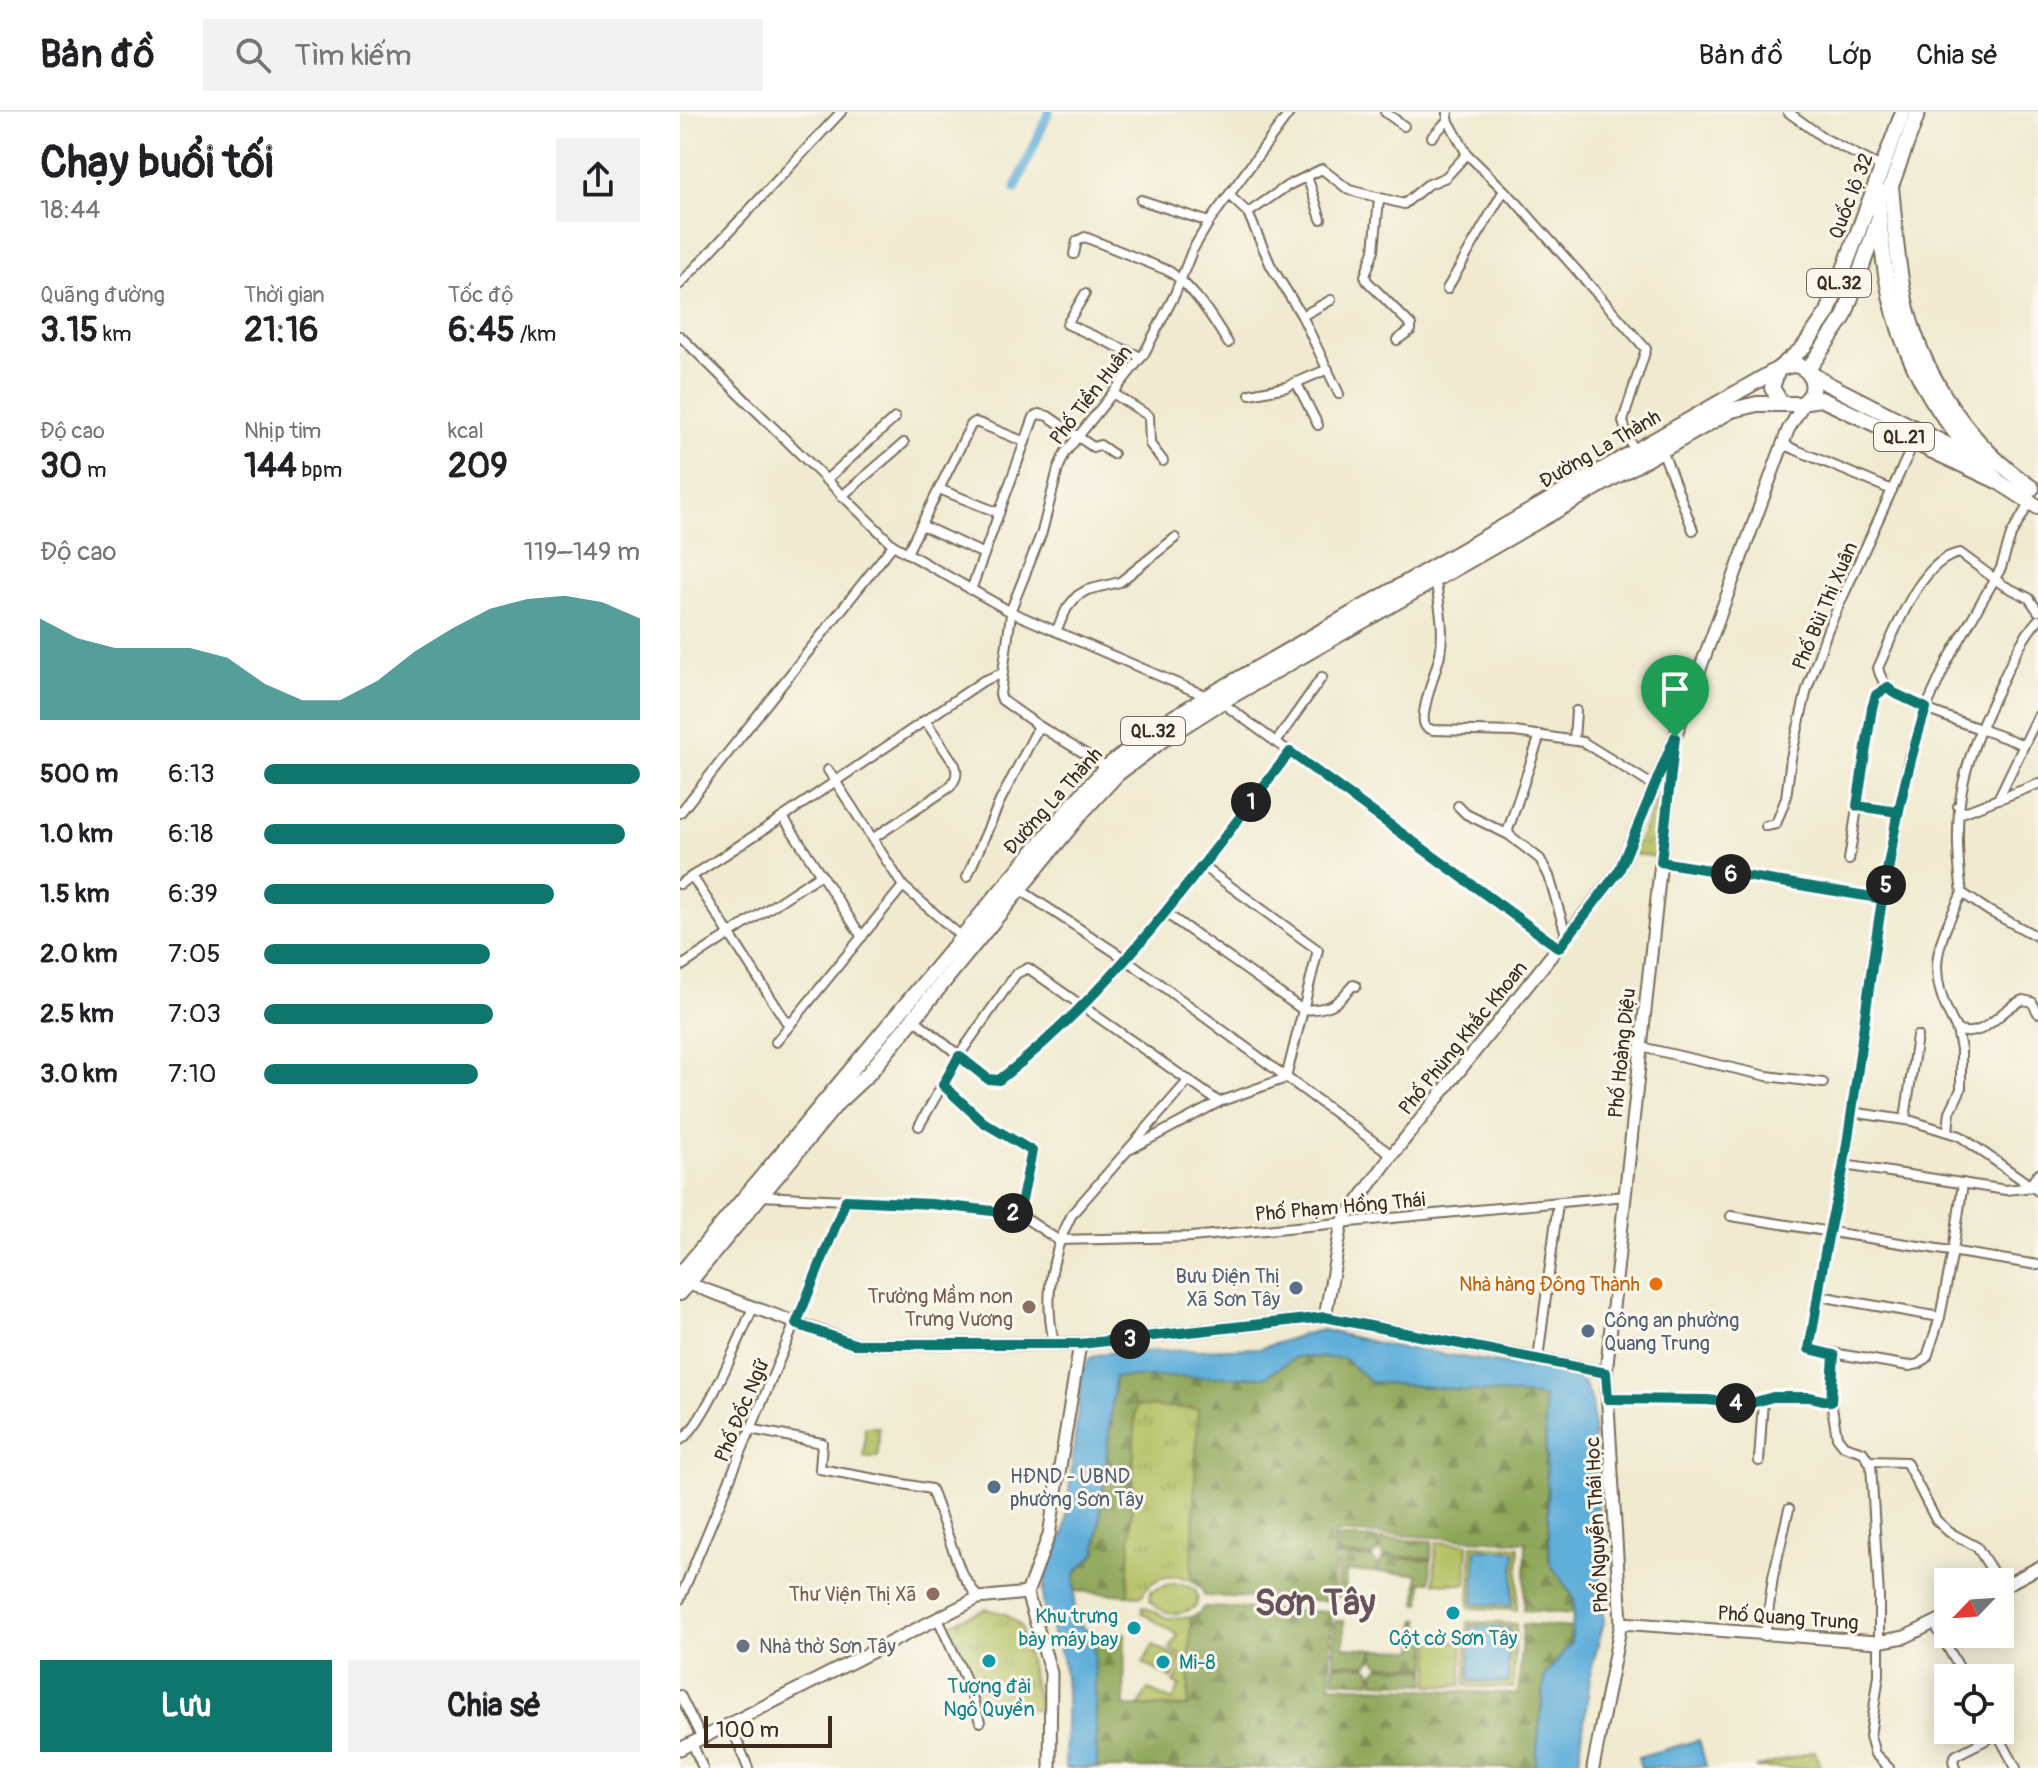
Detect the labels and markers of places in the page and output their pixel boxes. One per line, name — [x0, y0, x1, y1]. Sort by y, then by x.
pin — [1641, 655, 1709, 737]
pin: 1 — [1231, 782, 1271, 822]
pin: 6 — [1711, 854, 1751, 894]
pin: 5 — [1866, 865, 1906, 905]
pin: 2 — [993, 1193, 1033, 1233]
place label: Bưu Điện Thị Xã Sơn Tây — [1175, 1264, 1280, 1312]
place label: Nhà hàng Đông Thành — [1459, 1272, 1640, 1297]
marker: Nhà hàng Đông Thành — [1647, 1275, 1665, 1293]
marker: Bưu Điện Thị Xã Sơn Tây — [1287, 1279, 1305, 1297]
place label: Trường Mầm non Trưng Vương — [868, 1284, 1013, 1332]
marker: Trường Mầm non Trưng Vương — [1020, 1298, 1038, 1316]
place label: Công an phường Quang Trung — [1604, 1308, 1739, 1356]
pin: 3 — [1110, 1319, 1150, 1359]
marker: Công an phường Quang Trung — [1579, 1322, 1597, 1340]
pin: 4 — [1716, 1383, 1756, 1423]
place label: HĐND - UBND phường Sơn Tây — [1010, 1464, 1144, 1512]
marker: HĐND - UBND phường Sơn Tây — [985, 1478, 1003, 1496]
place label: Thư Viện Thị Xã — [789, 1582, 917, 1607]
marker: Thư Viện Thị Xã — [924, 1585, 942, 1603]
place label: Khu trưng bày máy bay — [1019, 1604, 1118, 1652]
marker: Cột cờ Sơn Tây — [1444, 1604, 1462, 1622]
marker: Khu trưng bày máy bay — [1125, 1619, 1143, 1637]
place label: Cột cờ Sơn Tây — [1389, 1626, 1518, 1651]
place label: Nhà thờ Sơn Tây — [759, 1634, 896, 1659]
marker: Nhà thờ Sơn Tây — [734, 1637, 752, 1655]
place label: Mi-8 — [1179, 1650, 1216, 1675]
marker: Tượng đài Ngô Quyền — [980, 1652, 998, 1670]
marker: Mi-8 — [1154, 1653, 1172, 1671]
place label: Tượng đài Ngô Quyền — [943, 1674, 1035, 1722]

